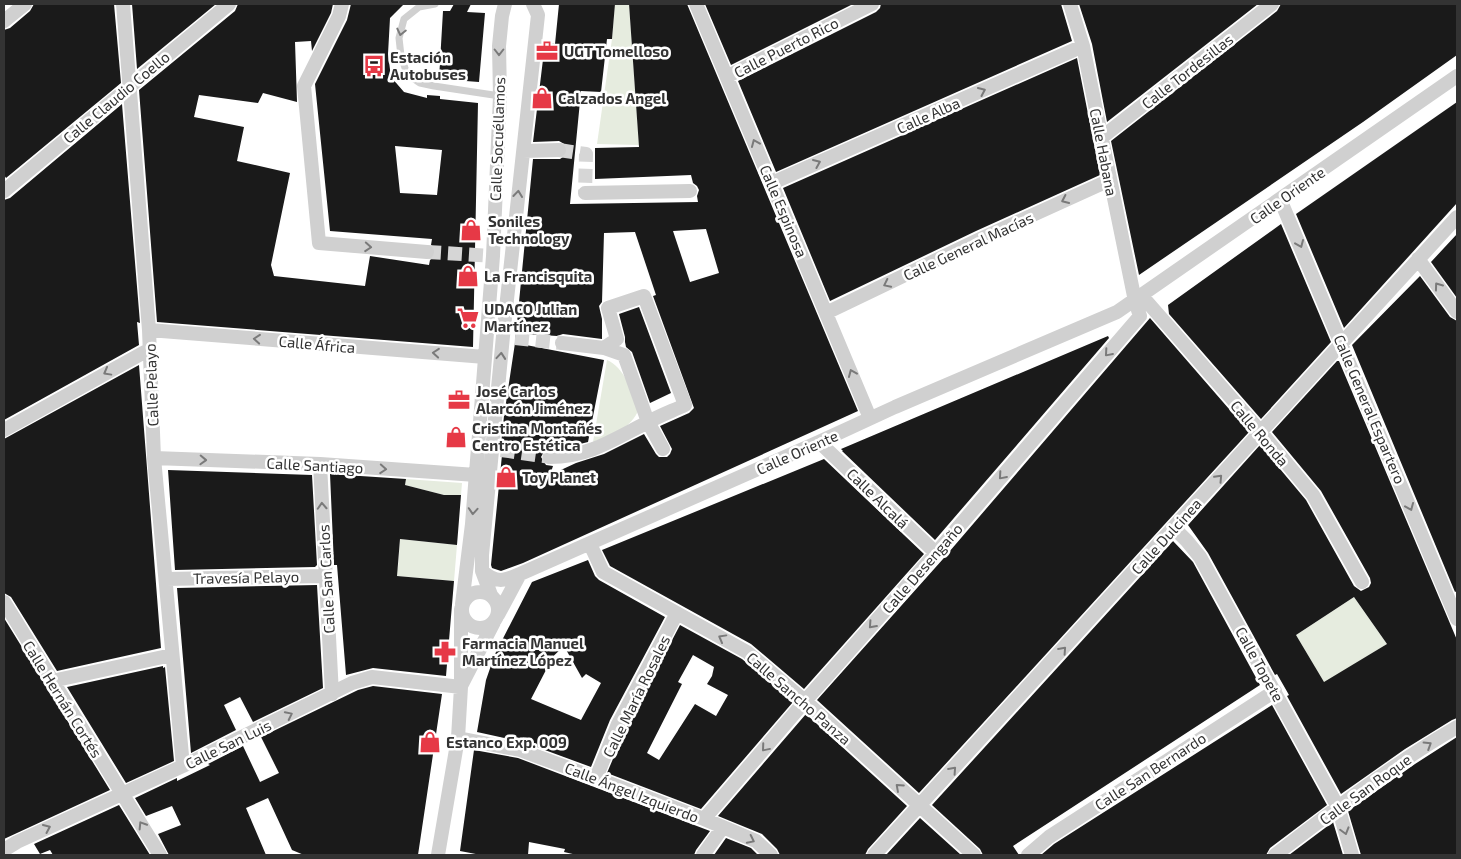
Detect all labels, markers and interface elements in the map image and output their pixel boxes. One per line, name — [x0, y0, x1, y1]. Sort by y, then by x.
street label: Calle Puerto Rico — [731, 13, 841, 81]
one-way arrow — [396, 28, 407, 36]
street label: Calle Tordesillas — [1138, 30, 1236, 112]
office icon: UGT Tomelloso — [534, 38, 560, 64]
place label: UGT Tomelloso — [564, 42, 669, 60]
street label: Calle Claudio Coello — [59, 47, 173, 147]
place label: Estación Autobuses — [390, 48, 466, 83]
one-way arrow — [494, 48, 504, 56]
bus stop icon: Estación Autobuses — [361, 53, 387, 79]
street label: Calle Socuéllamos — [486, 77, 508, 201]
shop icon: Calzados Angel — [529, 85, 555, 111]
one-way arrow — [977, 87, 986, 98]
place label: Calzados Angel — [558, 89, 666, 107]
street label: Calle Alba — [894, 93, 962, 137]
street label: Calle Habana — [1087, 107, 1121, 197]
one-way arrow — [751, 139, 761, 147]
one-way arrow — [812, 159, 821, 170]
street label: Calle Espinosa — [756, 162, 812, 260]
street label: Calle Oriente — [1246, 163, 1328, 227]
one-way arrow — [512, 190, 523, 198]
one-way arrow — [1061, 194, 1070, 204]
street label: Calle General Macías — [900, 208, 1036, 284]
place label: Soniles Technology — [488, 212, 570, 248]
shop icon: Soniles Technology — [458, 217, 484, 243]
one-way arrow — [1293, 239, 1304, 248]
one-way arrow — [364, 241, 372, 252]
shop icon: La Francisquita — [455, 263, 481, 289]
place label: La Francisquita — [484, 267, 592, 285]
one-way arrow — [883, 278, 892, 288]
one-way arrow — [1435, 282, 1444, 292]
place label: UDACO Julian Martínez — [484, 300, 577, 335]
supermarket icon: UDACO Julian Martínez — [455, 305, 481, 331]
street label: Calle África — [278, 332, 356, 356]
street label: Calle General Espartero — [1330, 332, 1410, 486]
one-way arrow — [253, 334, 261, 345]
street label: Calle Pelayo — [141, 343, 161, 427]
one-way arrow — [432, 348, 440, 359]
one-way arrow — [1105, 348, 1114, 357]
one-way arrow — [495, 352, 506, 360]
one-way arrow — [104, 366, 113, 376]
one-way arrow — [847, 369, 858, 378]
place label: José Carlos Alarcón Jiménez — [476, 382, 591, 417]
office icon: José Carlos Alarcón Jiménez — [446, 387, 472, 413]
street label: Calle Ronda — [1227, 396, 1293, 470]
place label: Cristina Montañés Centro Estética — [472, 419, 602, 454]
shop icon: Cristina Montañés Centro Estética — [443, 424, 469, 450]
street label: Calle Oriente — [753, 426, 841, 478]
street label: Calle Santiago — [266, 453, 364, 477]
one-way arrow — [199, 454, 207, 465]
one-way arrow — [379, 463, 387, 474]
shop icon: Toy Planet — [493, 464, 519, 490]
street label: Calle Alcalá — [843, 464, 913, 532]
place label: Toy Planet — [522, 468, 596, 487]
one-way arrow — [999, 471, 1008, 480]
one-way arrow — [1213, 475, 1222, 484]
street label: Calle Dulcinea — [1127, 494, 1205, 578]
one-way arrow — [316, 501, 327, 509]
one-way arrow — [1404, 502, 1415, 511]
one-way arrow — [468, 507, 479, 515]
street label: Calle Desengaño — [878, 519, 966, 617]
street label: Calle San Carlos — [314, 524, 338, 634]
street label: Travesía Pelayo — [193, 567, 299, 587]
one-way arrow — [869, 620, 878, 629]
street label: Calle Topete — [1232, 623, 1288, 705]
street label: Calle María Rosales — [599, 632, 673, 760]
place label: Farmacia Manuel Martínez López — [462, 634, 584, 669]
one-way arrow — [718, 634, 727, 644]
street label: Calle Hernán Cortés — [20, 637, 106, 761]
pharmacy icon: Farmacia Manuel Martínez López — [432, 639, 458, 665]
one-way arrow — [1057, 647, 1066, 656]
street label: Calle Sancho Panza — [743, 648, 855, 748]
one-way arrow — [284, 711, 293, 721]
street label: Calle San Luis — [182, 715, 274, 773]
street label: Calle San Bernardo — [1091, 728, 1209, 814]
shop icon: Estanco Exp. 009 — [417, 729, 443, 755]
place label: Estanco Exp. 009 — [446, 733, 567, 751]
one-way arrow — [1422, 741, 1431, 751]
one-way arrow — [762, 742, 771, 751]
street label: Calle San Roque — [1316, 750, 1414, 828]
street label: Calle Ángel Izquierdo — [562, 758, 702, 826]
one-way arrow — [947, 767, 956, 776]
one-way arrow — [896, 784, 905, 793]
one-way arrow — [138, 821, 148, 830]
one-way arrow — [42, 824, 51, 835]
one-way arrow — [1340, 826, 1350, 835]
one-way arrow — [746, 833, 755, 844]

